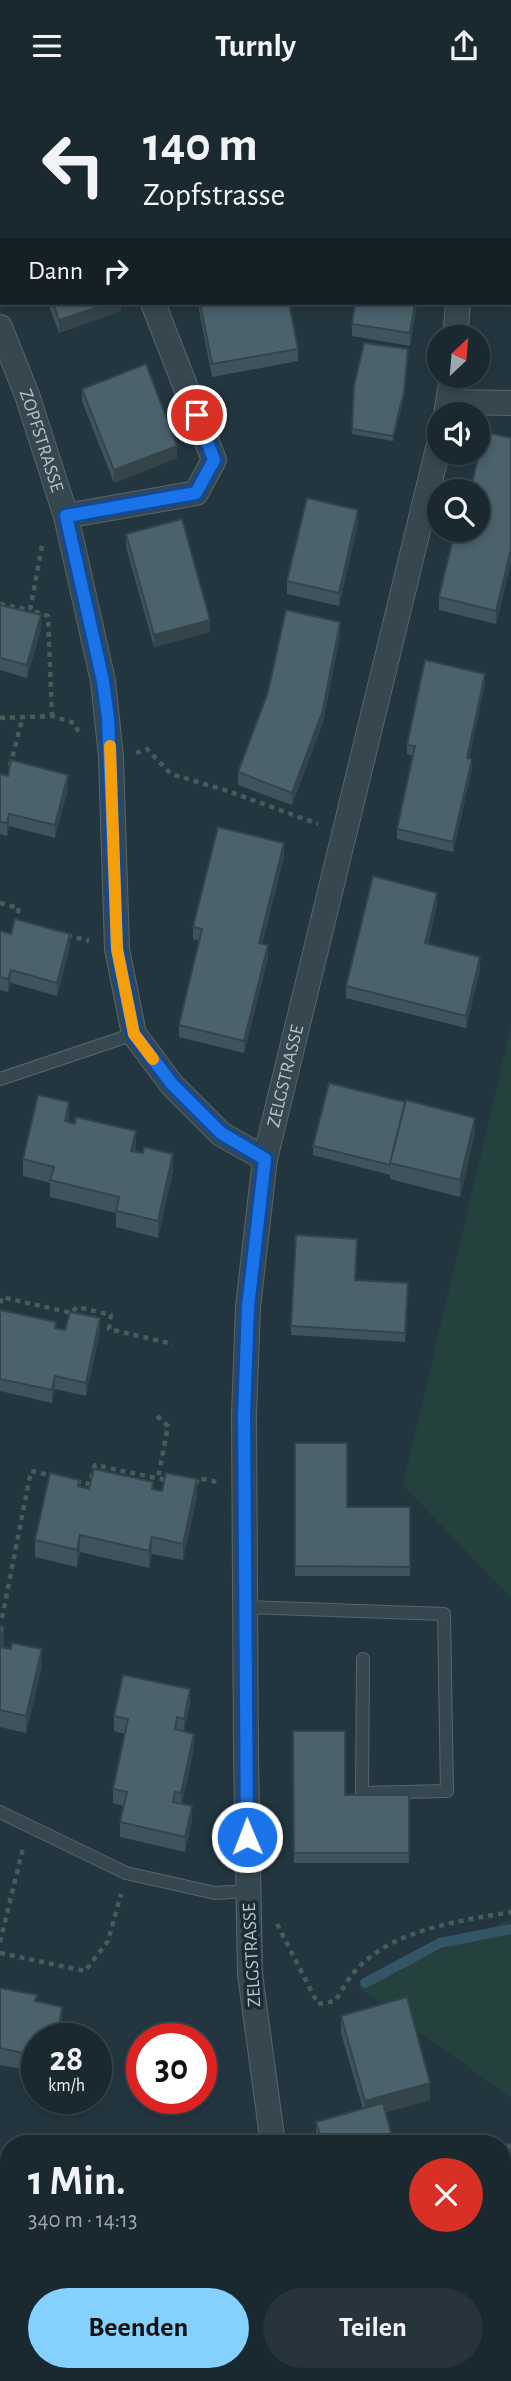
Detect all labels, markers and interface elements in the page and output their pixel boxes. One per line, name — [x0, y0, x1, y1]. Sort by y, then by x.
icon: menu — [28, 27, 66, 65]
icon: share — [445, 27, 483, 65]
text: Turnly — [215, 30, 296, 62]
icon: left — [28, 119, 119, 210]
text: 140 m — [143, 121, 258, 170]
text: Zopfstrasse — [143, 179, 285, 211]
icon: right — [97, 252, 135, 290]
text: Dann — [28, 258, 83, 284]
north arrow — [427, 325, 490, 389]
map controls — [427, 325, 490, 542]
pin — [167, 385, 227, 445]
street label: ZOPFSTRASSE — [16, 386, 67, 494]
icon: arrive — [178, 396, 216, 434]
button: sound — [427, 402, 490, 465]
button: search — [427, 479, 490, 542]
street label: ZELGSTRASSE — [264, 1023, 307, 1129]
position arrow — [210, 1800, 284, 1874]
street label: ZELGSTRASSE — [240, 1902, 264, 2008]
speed limit sign: 30 — [126, 2023, 217, 2114]
text: 28 — [50, 2042, 83, 2077]
text: km/h — [48, 2077, 85, 2095]
button: close — [409, 2158, 483, 2232]
text: 1 Min. — [28, 2160, 126, 2202]
text: 340 m · 14:13 — [28, 2209, 137, 2232]
button: Beenden — [28, 2288, 249, 2368]
button: Teilen — [263, 2288, 483, 2368]

